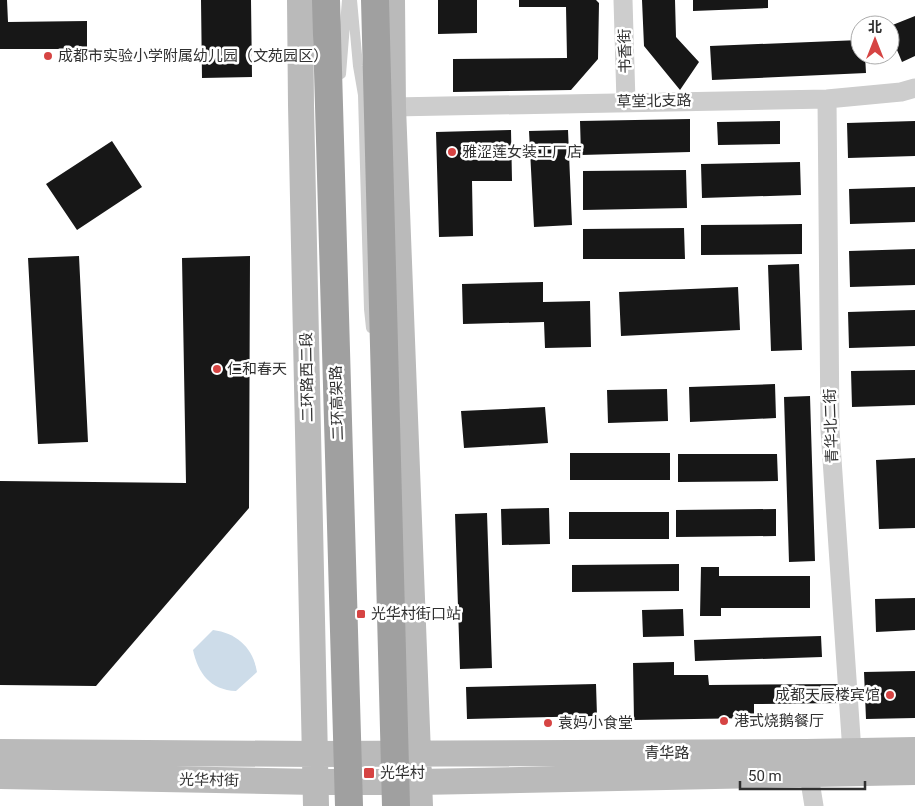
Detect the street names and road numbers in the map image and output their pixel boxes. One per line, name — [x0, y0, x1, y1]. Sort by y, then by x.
street label: 书香街 — [616, 28, 634, 74]
street label: 草堂北支路 — [616, 91, 692, 111]
street label: 二环路西二段 — [297, 332, 317, 422]
street label: 二环高架路 — [327, 365, 347, 441]
street label: 青华北二街 — [821, 388, 841, 464]
street label: 青华路 — [644, 744, 690, 762]
street label: 光华村街 — [179, 770, 239, 790]

